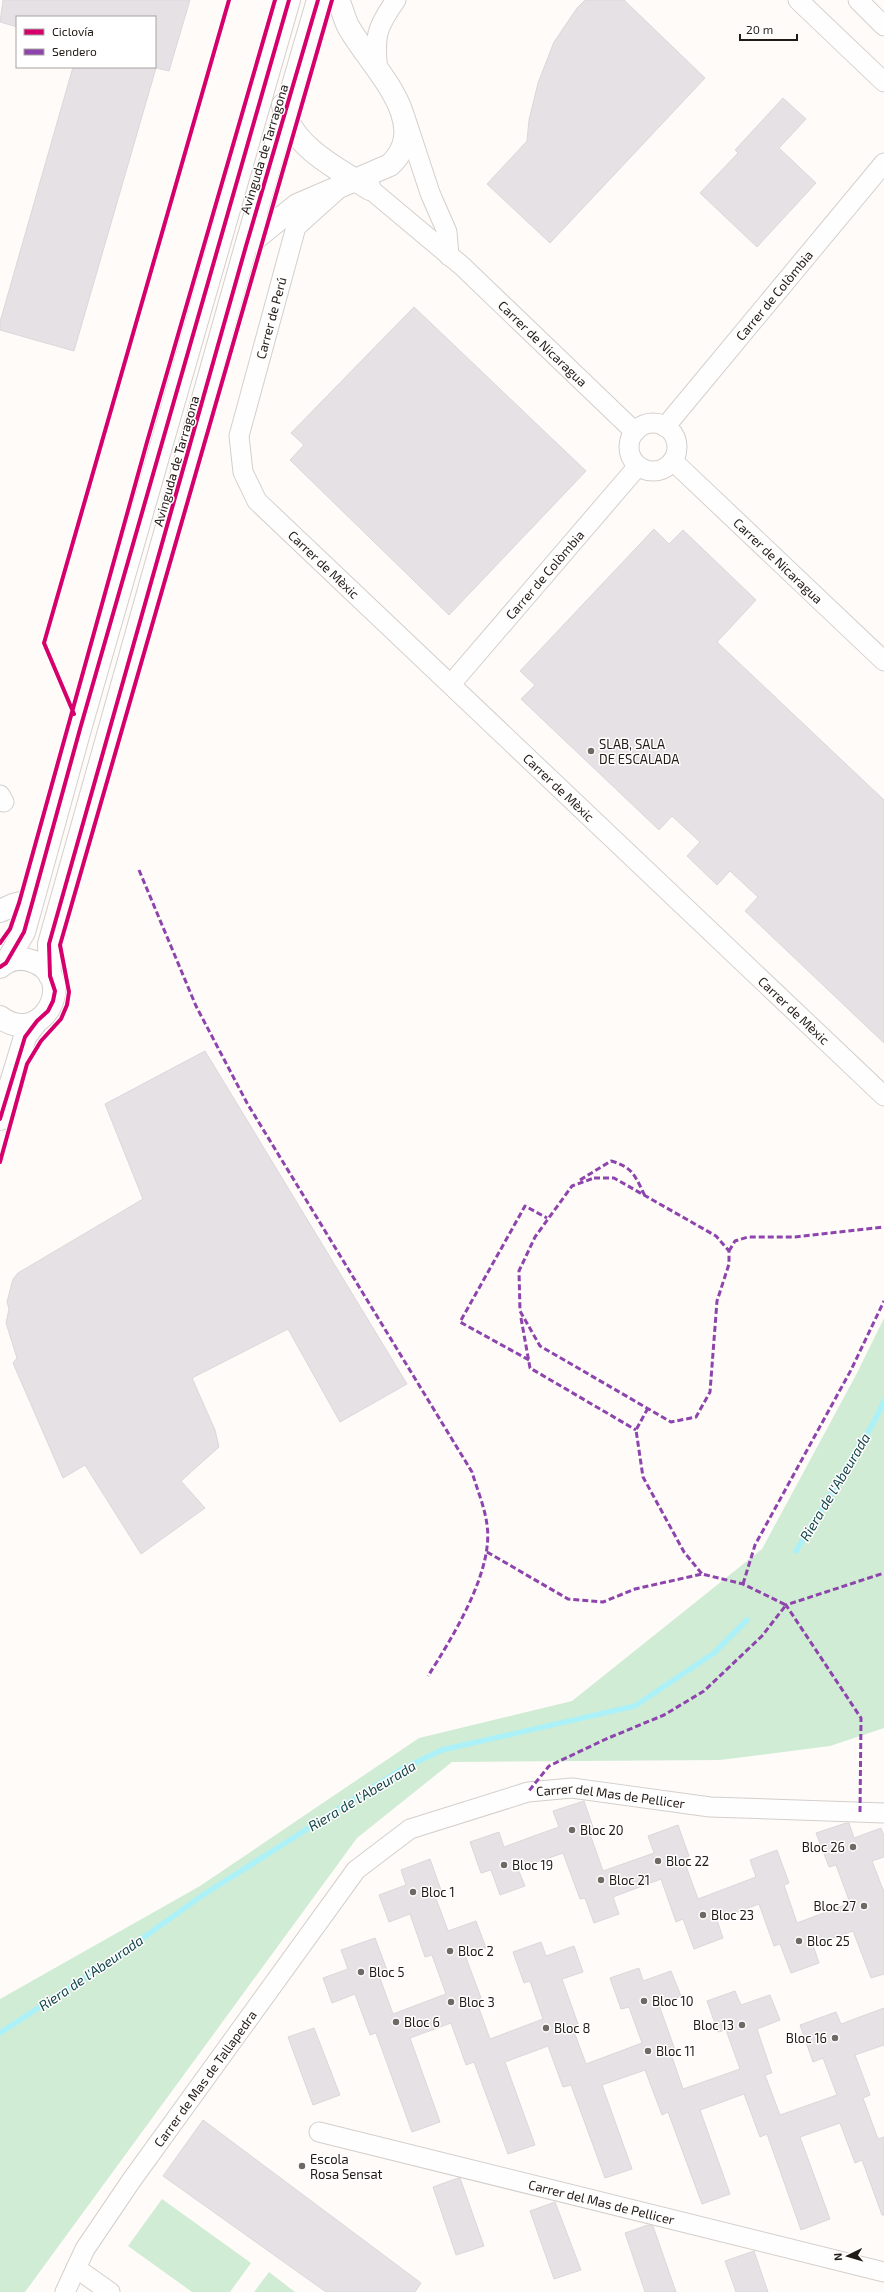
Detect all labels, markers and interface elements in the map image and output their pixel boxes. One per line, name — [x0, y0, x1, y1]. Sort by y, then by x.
legend — [16, 16, 156, 68]
scale bar — [740, 16, 797, 42]
text: 20 m — [746, 22, 773, 36]
text: Ciclovía — [52, 24, 94, 38]
text: Sendero — [52, 44, 97, 58]
street label: Avinguda de Tarragona — [237, 82, 291, 216]
street label: Carrer de Colòmbia — [732, 247, 816, 344]
street label: Carrer de Perú — [252, 275, 290, 361]
street label: Carrer de Nicaragua — [495, 297, 591, 390]
street label: Avinguda de Tarragona — [150, 394, 202, 528]
street label: Carrer de Nicaragua — [730, 515, 826, 607]
street label: Carrer de Mèxic — [285, 527, 363, 602]
street label: Carrer de Colòmbia — [502, 527, 587, 623]
place label: SLAB, SALA DE ESCALADA — [599, 736, 679, 767]
marker: SLAB, SALA DE ESCALADA — [586, 746, 596, 756]
street label: Carrer de Mèxic — [520, 750, 598, 825]
street label: Carrer de Mèxic — [755, 973, 833, 1048]
water label: Riera de l'Abeurada — [796, 1430, 873, 1544]
water label: Riera de l'Abeurada — [305, 1757, 419, 1834]
street label: Carrer del Mas de Pellicer — [535, 1780, 686, 1811]
place label: Bloc 20 — [580, 1822, 624, 1838]
marker: Bloc 20 — [567, 1825, 577, 1835]
place label: Bloc 26 — [802, 1839, 845, 1855]
marker: Bloc 26 — [848, 1842, 858, 1852]
place label: Bloc 22 — [666, 1853, 709, 1869]
marker: Bloc 22 — [653, 1856, 663, 1866]
place label: Bloc 19 — [512, 1857, 553, 1873]
marker: Bloc 19 — [499, 1860, 509, 1870]
place label: Bloc 21 — [609, 1872, 650, 1888]
marker: Bloc 21 — [596, 1875, 606, 1885]
place label: Bloc 1 — [421, 1884, 455, 1900]
marker: Bloc 1 — [408, 1887, 418, 1897]
place label: Bloc 27 — [813, 1898, 856, 1914]
marker: Bloc 27 — [859, 1901, 869, 1911]
place label: Bloc 23 — [711, 1907, 754, 1923]
marker: Bloc 23 — [698, 1910, 708, 1920]
water label: Riera de l'Abeurada — [35, 1931, 146, 2014]
place label: Bloc 25 — [807, 1933, 850, 1949]
marker: Bloc 25 — [794, 1936, 804, 1946]
place label: Bloc 2 — [458, 1943, 494, 1959]
marker: Bloc 2 — [445, 1946, 455, 1956]
place label: Bloc 5 — [369, 1964, 405, 1980]
marker: Bloc 5 — [356, 1967, 366, 1977]
place label: Bloc 10 — [652, 1993, 694, 2009]
place label: Bloc 3 — [459, 1994, 495, 2010]
marker: Bloc 10 — [639, 1996, 649, 2006]
marker: Bloc 3 — [446, 1997, 456, 2007]
street label: Carrer de Mas de Tallapedra — [150, 2007, 260, 2150]
place label: Bloc 6 — [404, 2014, 440, 2030]
marker: Bloc 6 — [391, 2017, 401, 2027]
place label: Bloc 13 — [693, 2017, 734, 2033]
place label: Bloc 8 — [554, 2020, 590, 2036]
marker: Bloc 13 — [737, 2020, 747, 2030]
marker: Bloc 8 — [541, 2023, 551, 2033]
place label: Bloc 16 — [786, 2030, 827, 2046]
marker: Bloc 16 — [830, 2033, 840, 2043]
place label: Bloc 11 — [656, 2043, 695, 2059]
marker: Bloc 11 — [643, 2046, 653, 2056]
place label: Escola Rosa Sensat — [310, 2151, 383, 2182]
marker: Escola Rosa Sensat — [297, 2161, 307, 2171]
street label: Carrer del Mas de Pellicer — [527, 2176, 676, 2228]
north arrow — [828, 2236, 868, 2276]
text: N — [831, 2252, 844, 2261]

